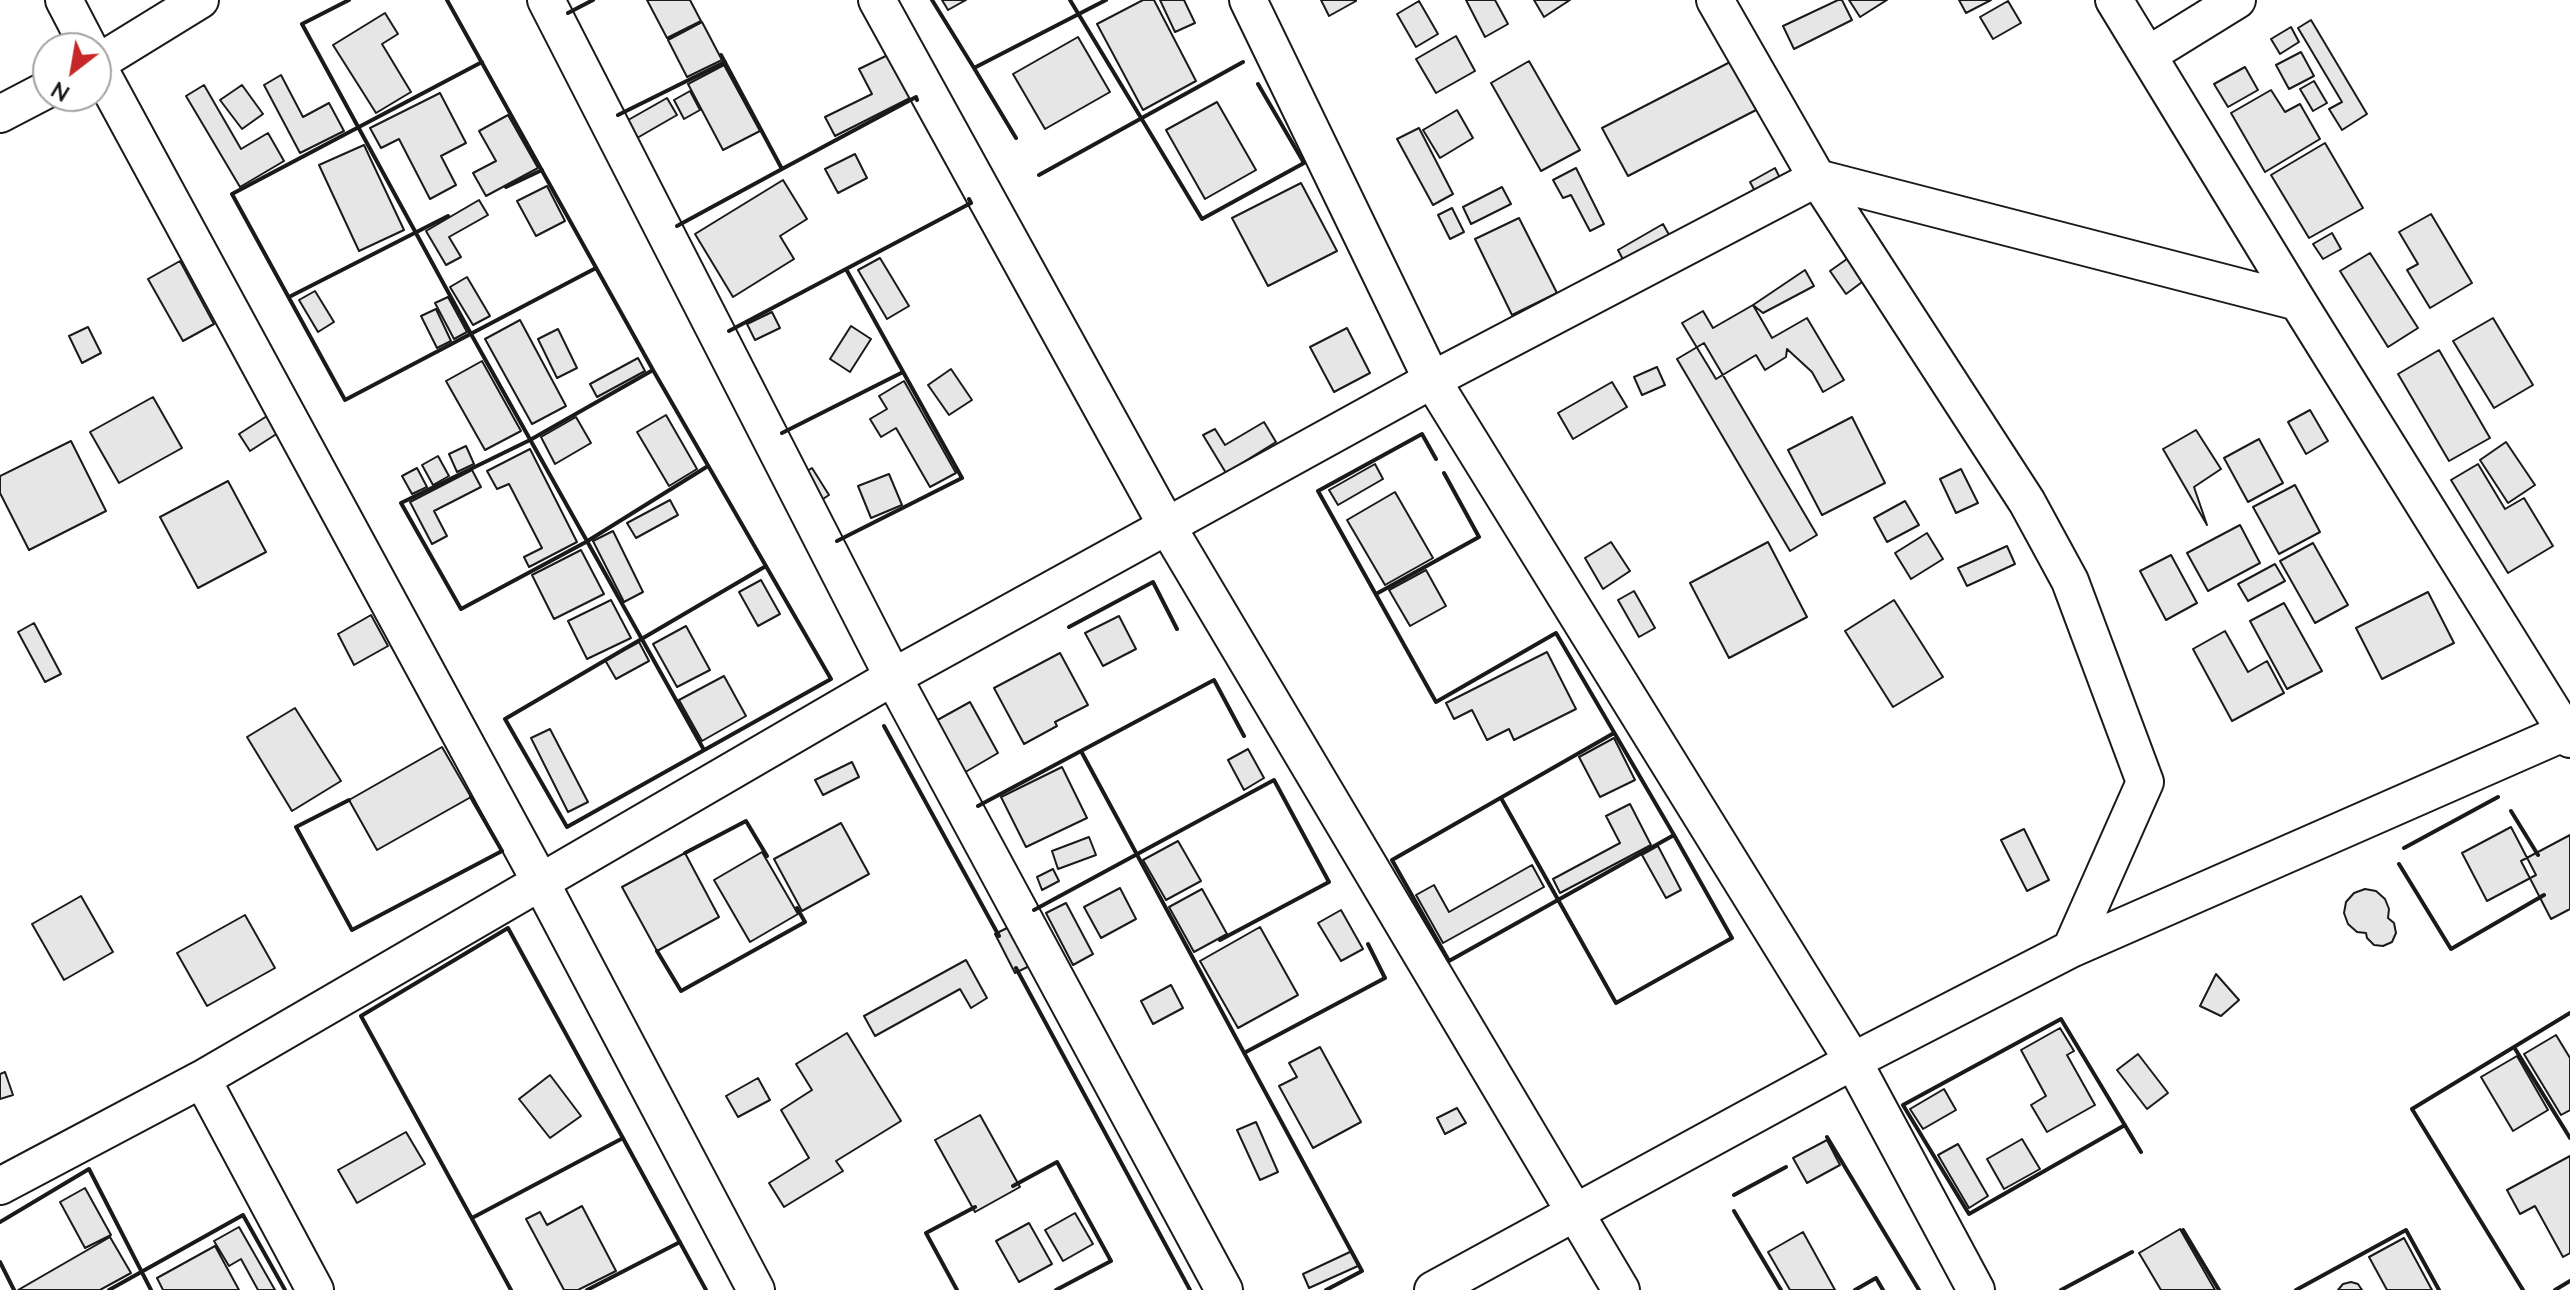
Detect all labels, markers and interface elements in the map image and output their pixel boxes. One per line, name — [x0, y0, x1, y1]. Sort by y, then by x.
north arrow — [32, 32, 112, 112]
text: N — [46, 74, 75, 108]

